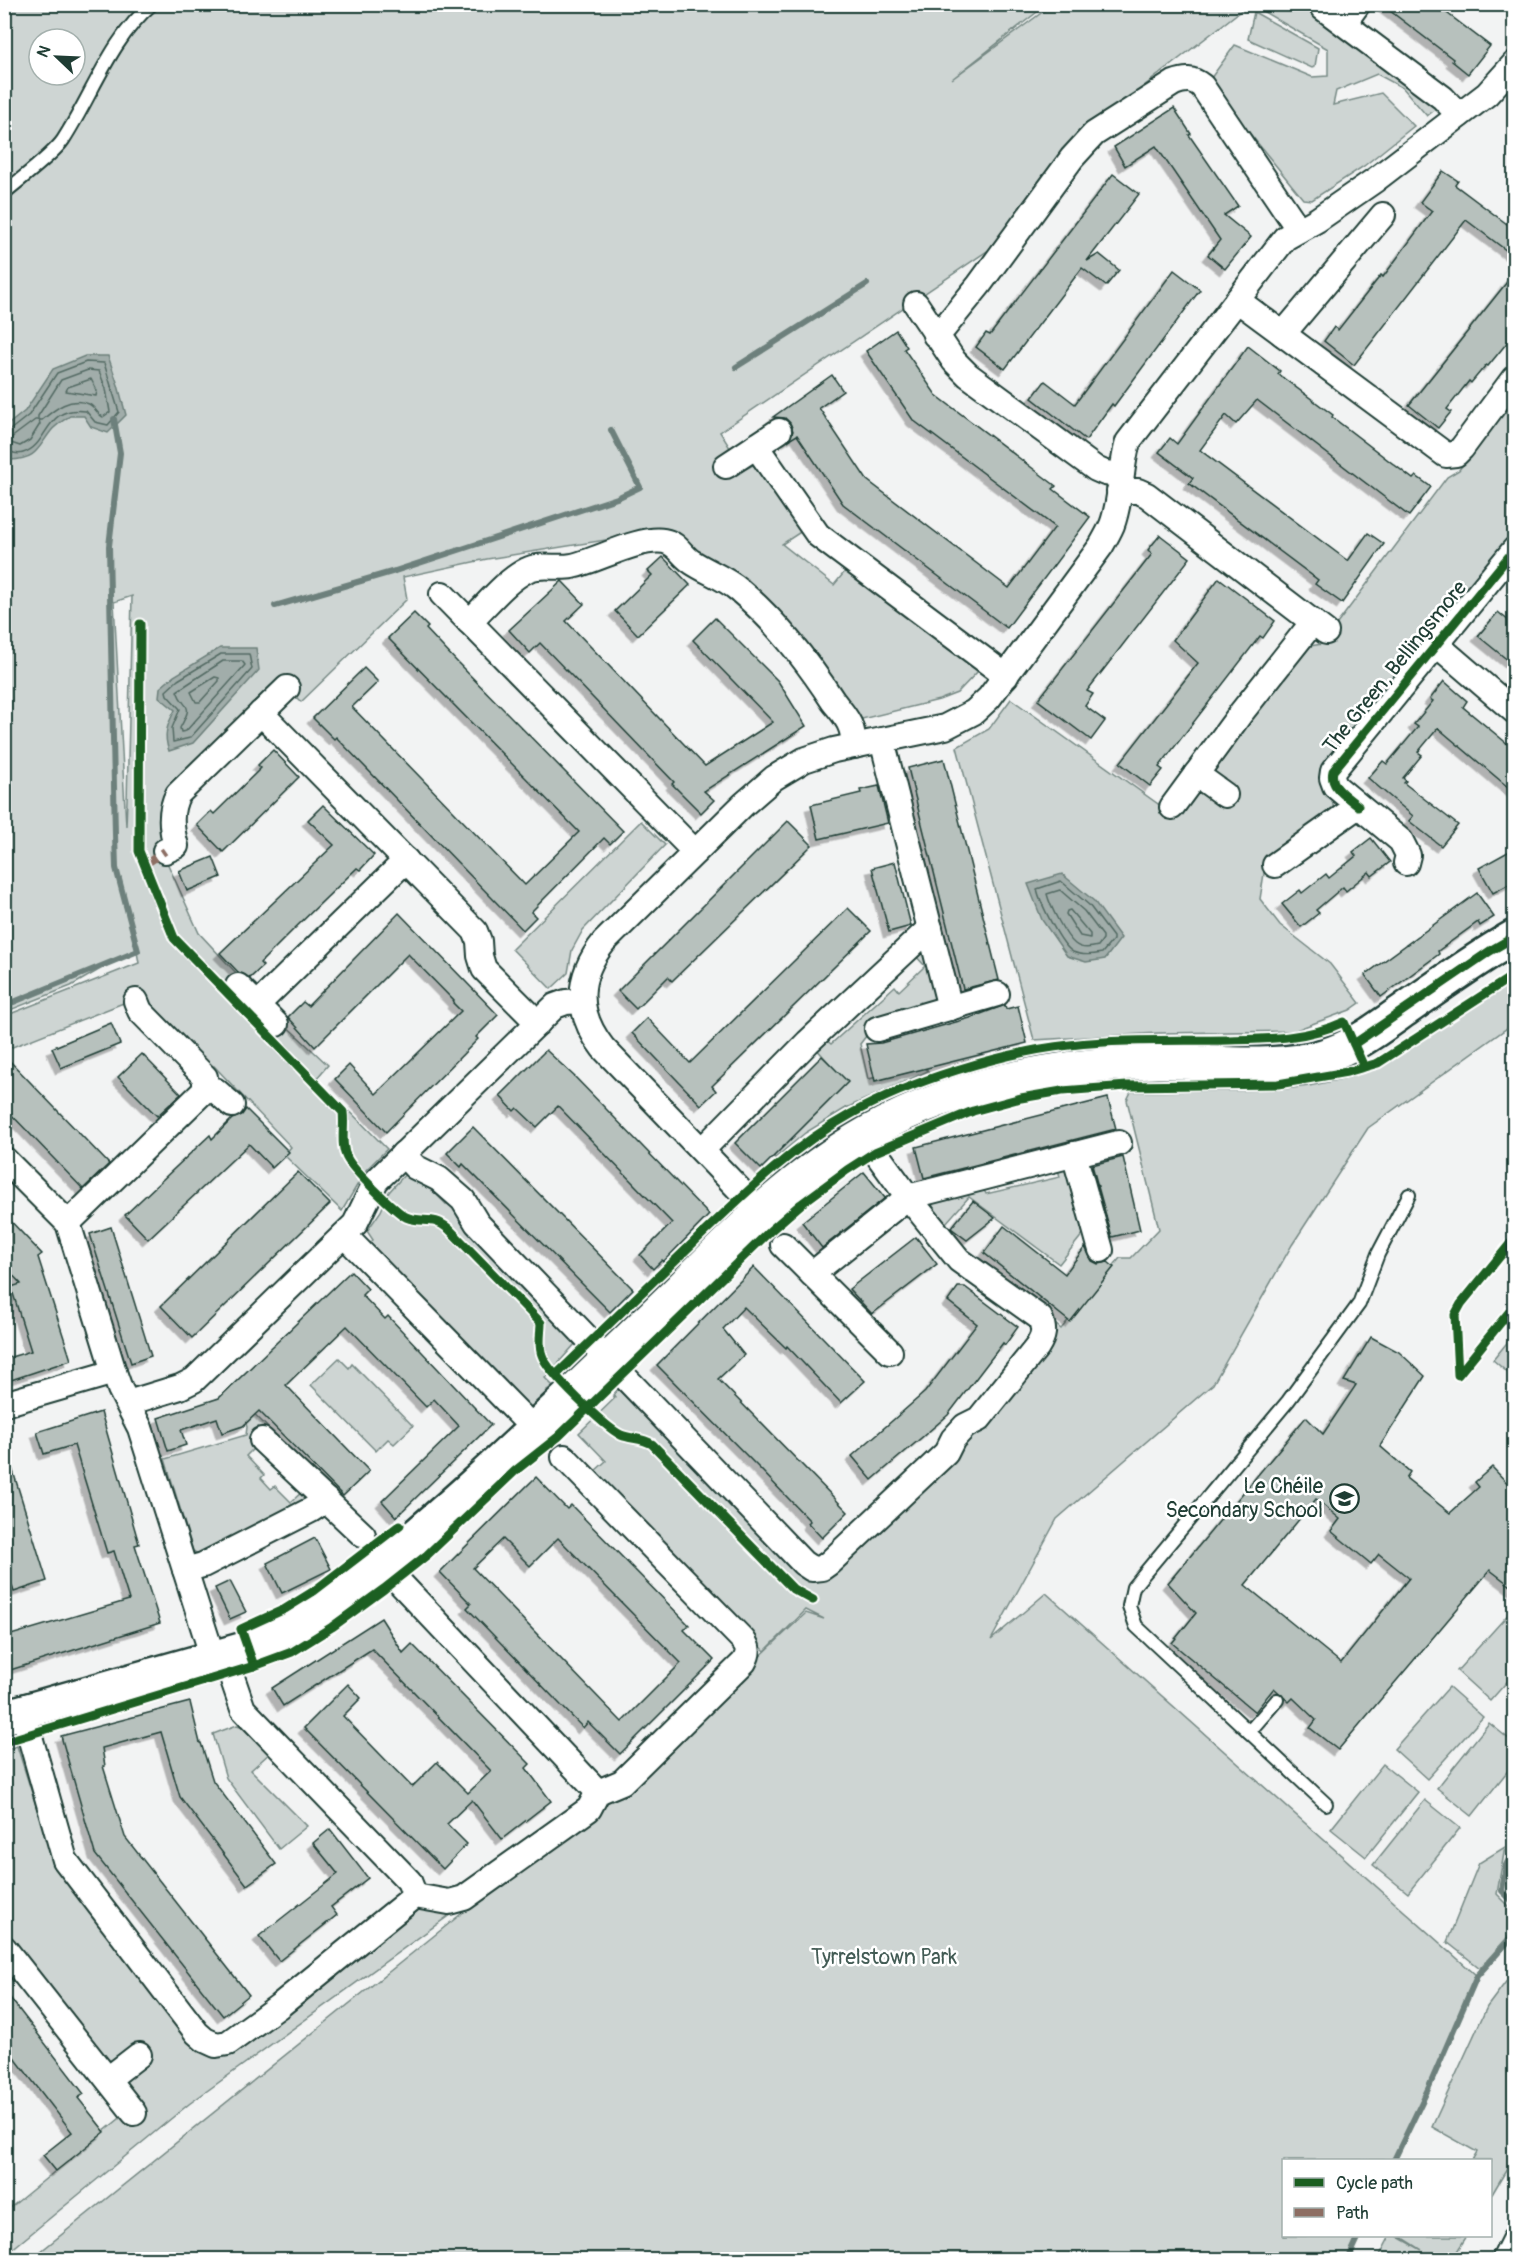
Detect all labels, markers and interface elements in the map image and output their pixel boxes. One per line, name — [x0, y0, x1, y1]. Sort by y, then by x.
north arrow — [27, 27, 87, 87]
text: N — [33, 42, 56, 60]
street label: The Green, Bellingsmore — [1317, 575, 1473, 759]
place label: Le Chéile Secondary School — [1165, 1473, 1324, 1524]
school or university icon: Le Chéile Secondary School — [1328, 1482, 1360, 1514]
park label: Tyrrelstown Park — [811, 1944, 957, 1971]
legend — [1282, 2159, 1492, 2237]
text: Cycle path — [1336, 2172, 1413, 2195]
text: Path — [1336, 2202, 1369, 2225]

